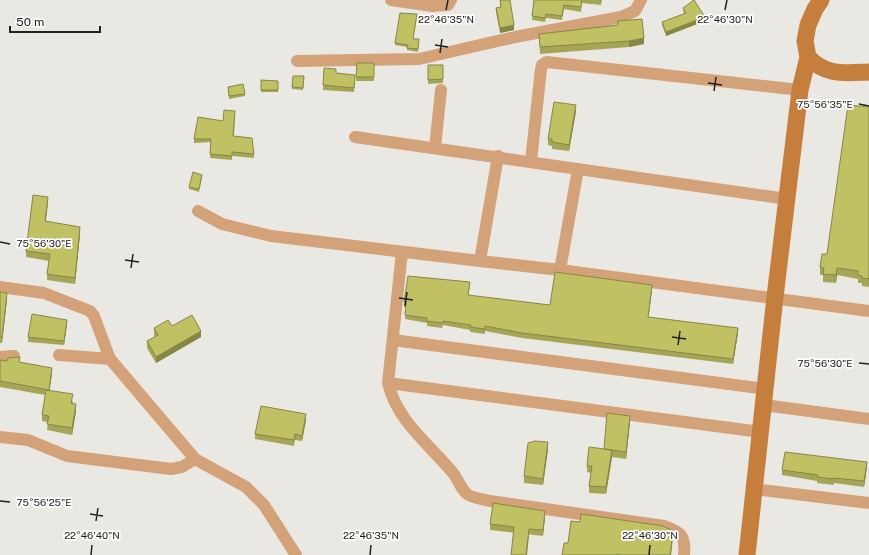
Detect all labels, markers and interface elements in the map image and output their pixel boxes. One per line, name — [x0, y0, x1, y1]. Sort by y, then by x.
scale bar — [10, 8, 100, 34]
text: 22°46'35"N — [418, 13, 474, 25]
text: 22°46'30"N — [697, 13, 753, 25]
text: 50 m — [16, 15, 44, 29]
text: 75°56'35"E — [797, 98, 853, 110]
text: 75°56'30"E — [17, 237, 71, 249]
text: 75°56'30"E — [798, 357, 852, 369]
text: 75°56'25"E — [17, 496, 71, 508]
text: 22°46'40"N — [64, 529, 120, 541]
text: 22°46'35"N — [343, 529, 399, 541]
text: 22°46'30"N — [622, 529, 678, 541]

